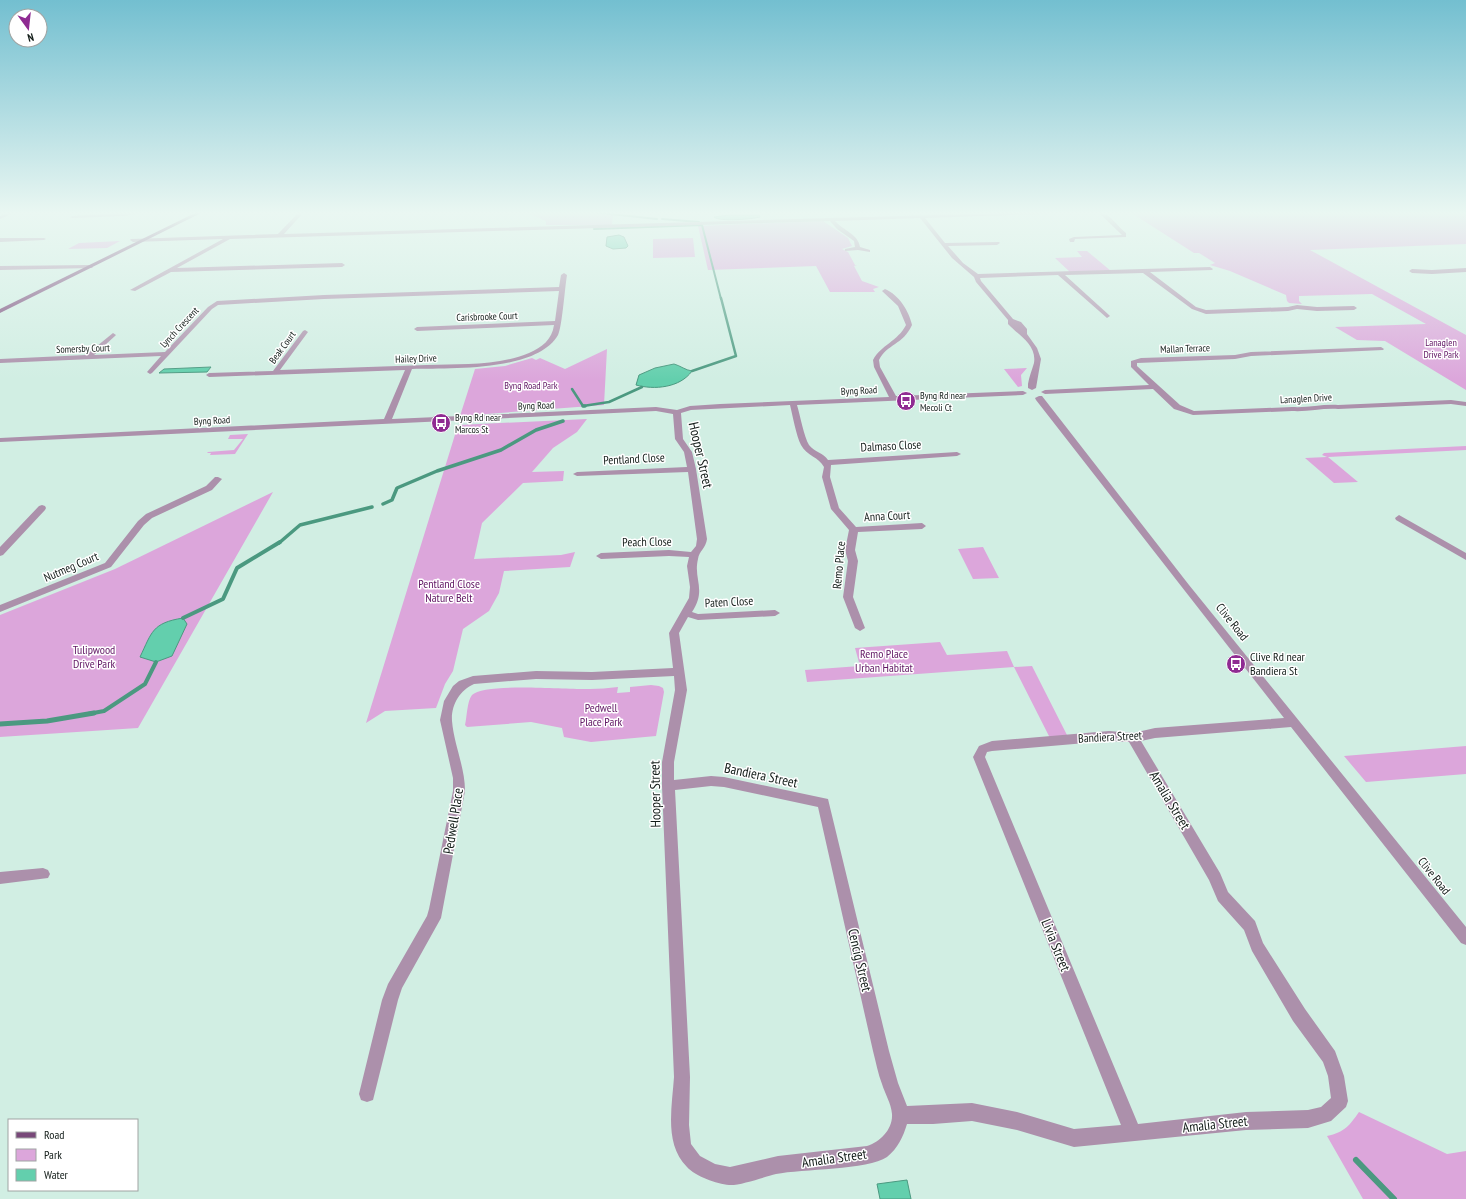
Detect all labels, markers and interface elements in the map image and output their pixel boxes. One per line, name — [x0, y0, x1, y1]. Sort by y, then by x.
north arrow — [8, 8, 48, 48]
text: N — [26, 30, 35, 45]
street label: Lynch Crescent — [157, 304, 202, 350]
street label: Carisbrooke Court — [456, 309, 518, 324]
street label: Beak Court — [266, 328, 299, 366]
park label: Lanaglen Drive Park — [1423, 336, 1459, 361]
street label: Somersby Court — [56, 341, 110, 356]
street label: Mallan Terrace — [1160, 341, 1210, 356]
street label: Hailey Drive — [395, 351, 437, 366]
park label: Byng Road Park — [504, 379, 558, 392]
street label: Byng Road — [841, 383, 878, 398]
place label: Byng Rd near Mecoli Ct — [920, 389, 966, 414]
bus stop icon: Byng Rd near Mecoli Ct — [895, 390, 917, 412]
street label: Lanaglen Drive — [1280, 391, 1332, 406]
street label: Byng Road — [518, 398, 554, 413]
place label: Byng Rd near Marcos St — [455, 411, 501, 436]
bus stop icon: Byng Rd near Marcos St — [430, 412, 452, 434]
street label: Byng Road — [194, 413, 231, 428]
street label: Hooper Street — [685, 420, 717, 490]
street label: Dalmaso Close — [860, 436, 922, 455]
street label: Pentland Close — [603, 449, 665, 468]
street label: Anna Court — [864, 507, 911, 524]
street label: Peach Close — [622, 534, 672, 549]
street label: Remo Place — [829, 540, 848, 589]
street label: Nutmeg Court — [41, 548, 101, 585]
park label: Pentland Close Nature Belt — [418, 576, 480, 605]
street label: Paten Close — [704, 593, 754, 610]
street label: Clive Road — [1213, 600, 1252, 643]
park label: Tulipwood Drive Park — [73, 642, 115, 671]
park label: Remo Place Urban Habitat — [855, 646, 914, 675]
place label: Clive Rd near Bandiera St — [1250, 649, 1306, 678]
bus stop icon: Clive Rd near Bandiera St — [1225, 653, 1247, 675]
park label: Pedwell Place Park — [580, 700, 623, 729]
street label: Bandiera Street — [1078, 727, 1143, 746]
street label: Bandiera Street — [723, 758, 800, 792]
street label: Hooper Street — [645, 760, 665, 828]
street label: Amalia Street — [1145, 767, 1195, 833]
street label: Pedwell Place — [439, 786, 467, 855]
street label: Clive Road — [1415, 854, 1454, 897]
street label: Livia Street — [1037, 916, 1075, 974]
street label: Cencig Street — [844, 927, 876, 993]
street label: Amalia Street — [1182, 1112, 1249, 1136]
legend — [8, 1119, 138, 1191]
text: Road — [44, 1127, 64, 1142]
street label: Amalia Street — [800, 1145, 868, 1171]
text: Park — [44, 1147, 62, 1162]
text: Water — [44, 1167, 69, 1182]

